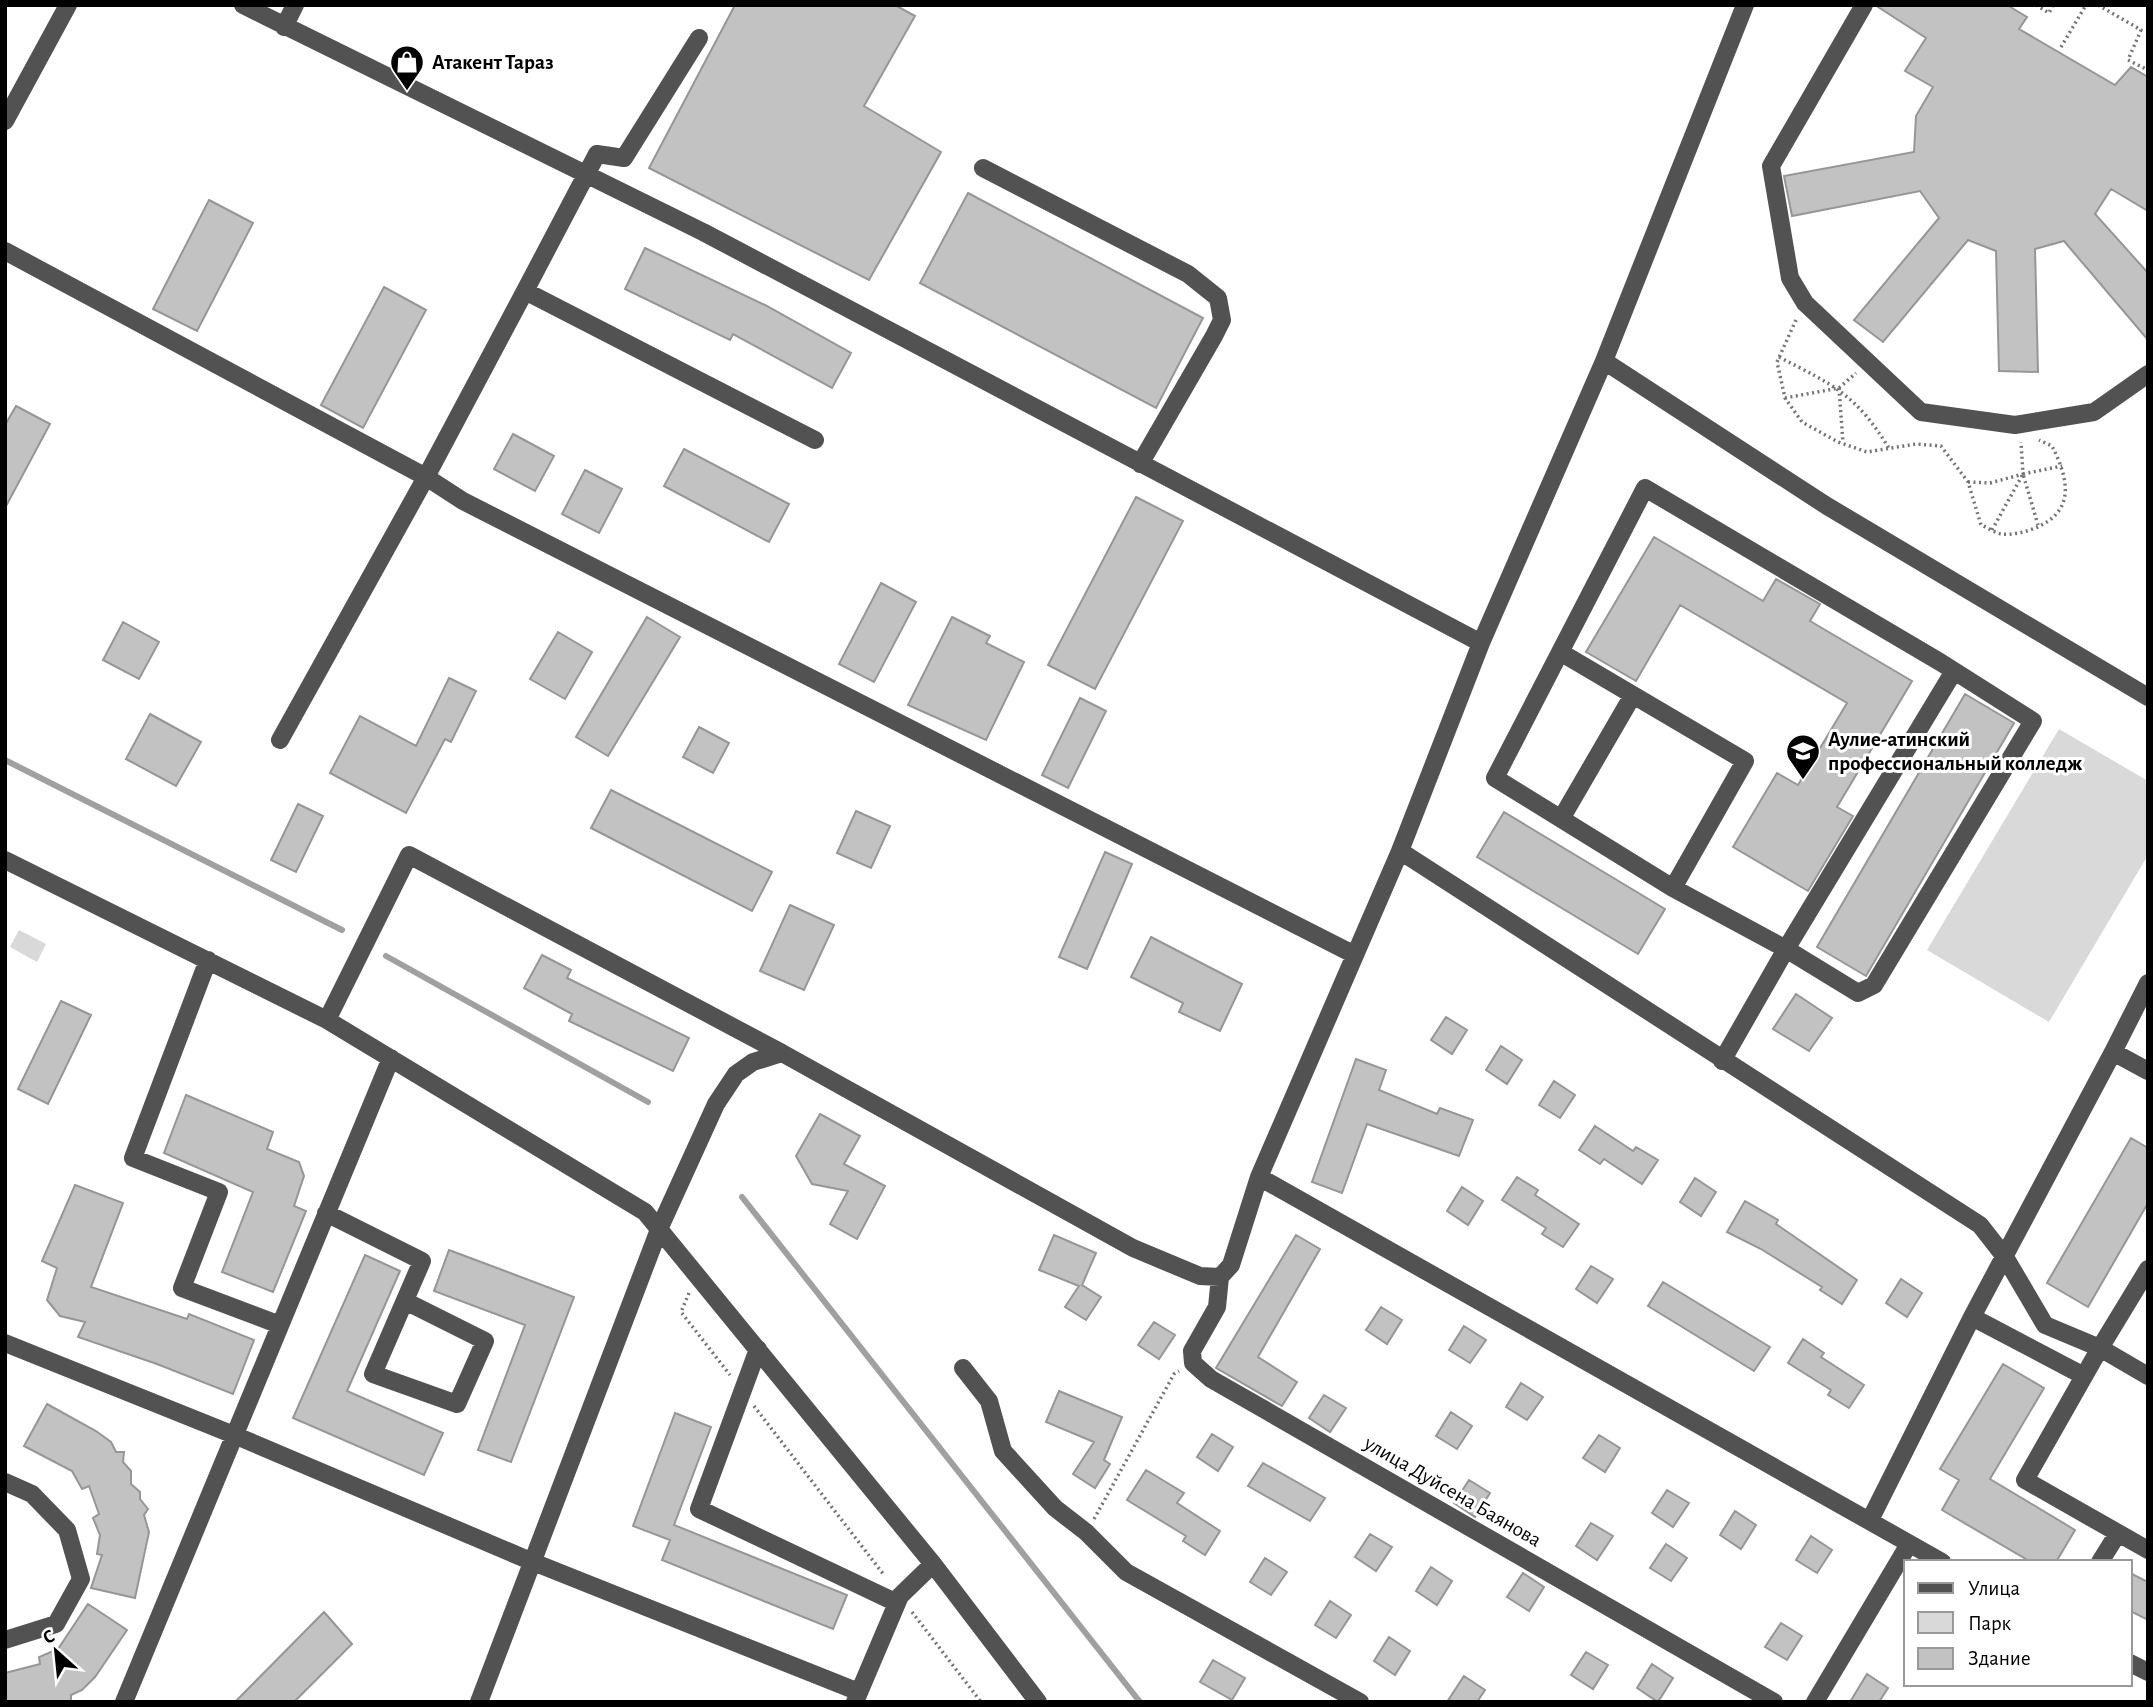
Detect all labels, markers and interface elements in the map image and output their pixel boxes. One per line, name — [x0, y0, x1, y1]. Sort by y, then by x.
shop icon: Атакент Тараз — [388, 43, 426, 92]
place label: Атакент Тараз — [432, 52, 554, 73]
place label: Аулие-атинский профессиональный колледж — [1828, 729, 2082, 774]
school or university icon: Аулие-атинский профессиональный колледж — [1784, 732, 1822, 781]
street label: улица Дуйсена Баянова — [1360, 1432, 1545, 1551]
legend — [1904, 1560, 2132, 1686]
text: Улица — [1968, 1578, 2021, 1599]
text: Парк — [1968, 1613, 2012, 1634]
north arrow — [21, 1616, 91, 1686]
text: С — [40, 1626, 58, 1648]
text: Здание — [1968, 1648, 2031, 1669]

